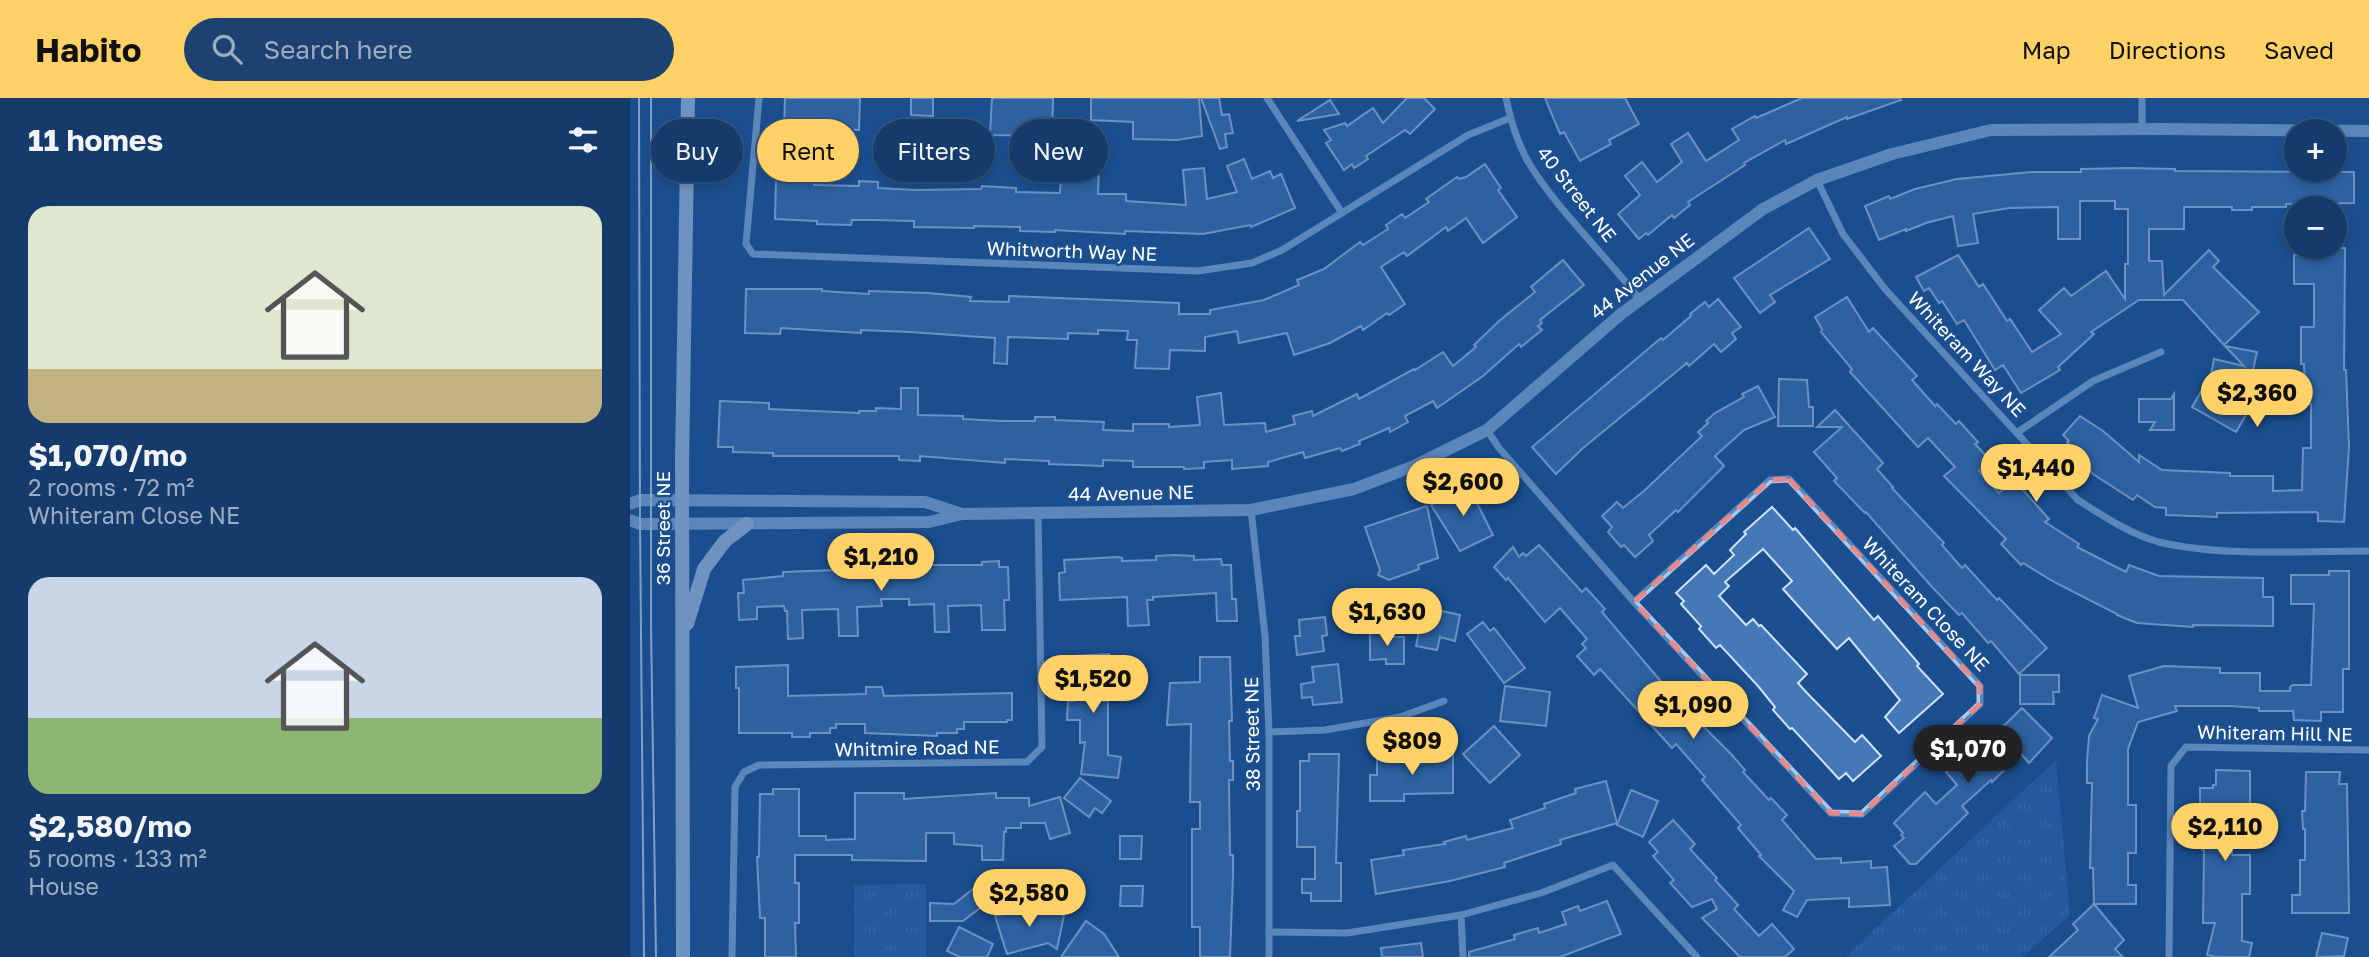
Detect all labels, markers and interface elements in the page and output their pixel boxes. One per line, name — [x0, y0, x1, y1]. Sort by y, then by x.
search box — [184, 18, 674, 81]
text: Habito — [35, 30, 142, 69]
icon: search — [208, 30, 246, 68]
text: Search here — [264, 34, 413, 65]
text: Map — [2022, 35, 2071, 64]
text: Directions — [2109, 35, 2226, 64]
text: Saved — [2264, 35, 2334, 64]
chip: Buy — [651, 119, 743, 182]
chip: Rent — [757, 119, 859, 182]
chip: Filters — [873, 119, 995, 182]
chip: New — [1009, 119, 1108, 182]
map controls — [2284, 119, 2347, 259]
button: + — [2284, 119, 2347, 182]
icon: filters — [564, 121, 602, 159]
text: 11 homes — [28, 122, 163, 158]
street label: 40 Street NE — [1533, 141, 1622, 246]
button: − — [2284, 196, 2347, 259]
street label: 44 Avenue NE — [1585, 228, 1698, 323]
street label: Whitworth Way NE — [986, 236, 1158, 265]
icon: home — [252, 252, 378, 378]
street label: Whiteram Way NE — [1904, 286, 2031, 421]
pin: $2,360 — [2200, 370, 2314, 429]
text: $2,360 — [2217, 378, 2297, 406]
text: $1,070/mo — [28, 437, 187, 473]
pin: $1,440 — [1979, 444, 2093, 504]
text: $1,440 — [1997, 453, 2075, 481]
pin: $2,600 — [1406, 458, 1520, 518]
text: $2,600 — [1422, 467, 1504, 495]
street label: 36 Street NE — [651, 471, 674, 585]
text: 2 rooms · 72 m² — [28, 473, 194, 501]
street label: 44 Avenue NE — [1068, 480, 1194, 505]
text: Whiteram Close NE — [28, 501, 240, 529]
street label: Whiteram Close NE — [1858, 532, 1995, 676]
pin: $1,210 — [824, 533, 938, 593]
text: $1,210 — [843, 542, 919, 570]
pin: $1,630 — [1330, 588, 1444, 648]
text: $1,630 — [1348, 597, 1426, 625]
icon: home — [252, 623, 378, 749]
pin: $1,520 — [1036, 656, 1150, 715]
text: $1,520 — [1054, 664, 1132, 692]
street label: 38 Street NE — [1239, 677, 1264, 791]
pin: $1,090 — [1636, 682, 1750, 741]
text: $1,090 — [1653, 690, 1733, 718]
pin: $809 — [1371, 718, 1453, 777]
street label: Whiteram Hill NE — [2197, 720, 2353, 745]
text: $809 — [1382, 726, 1442, 754]
pin: $1,070 — [1911, 726, 2025, 785]
text: $1,070 — [1929, 734, 2007, 762]
street label: Whitmire Road NE — [834, 735, 1000, 760]
pin: $2,110 — [2168, 804, 2282, 863]
text: $2,580/mo — [28, 808, 192, 844]
text: $2,110 — [2187, 812, 2263, 840]
text: 5 rooms · 133 m² — [28, 844, 207, 872]
pin: $2,580 — [972, 870, 1086, 929]
text: House — [28, 872, 99, 900]
text: $2,580 — [989, 878, 1069, 906]

